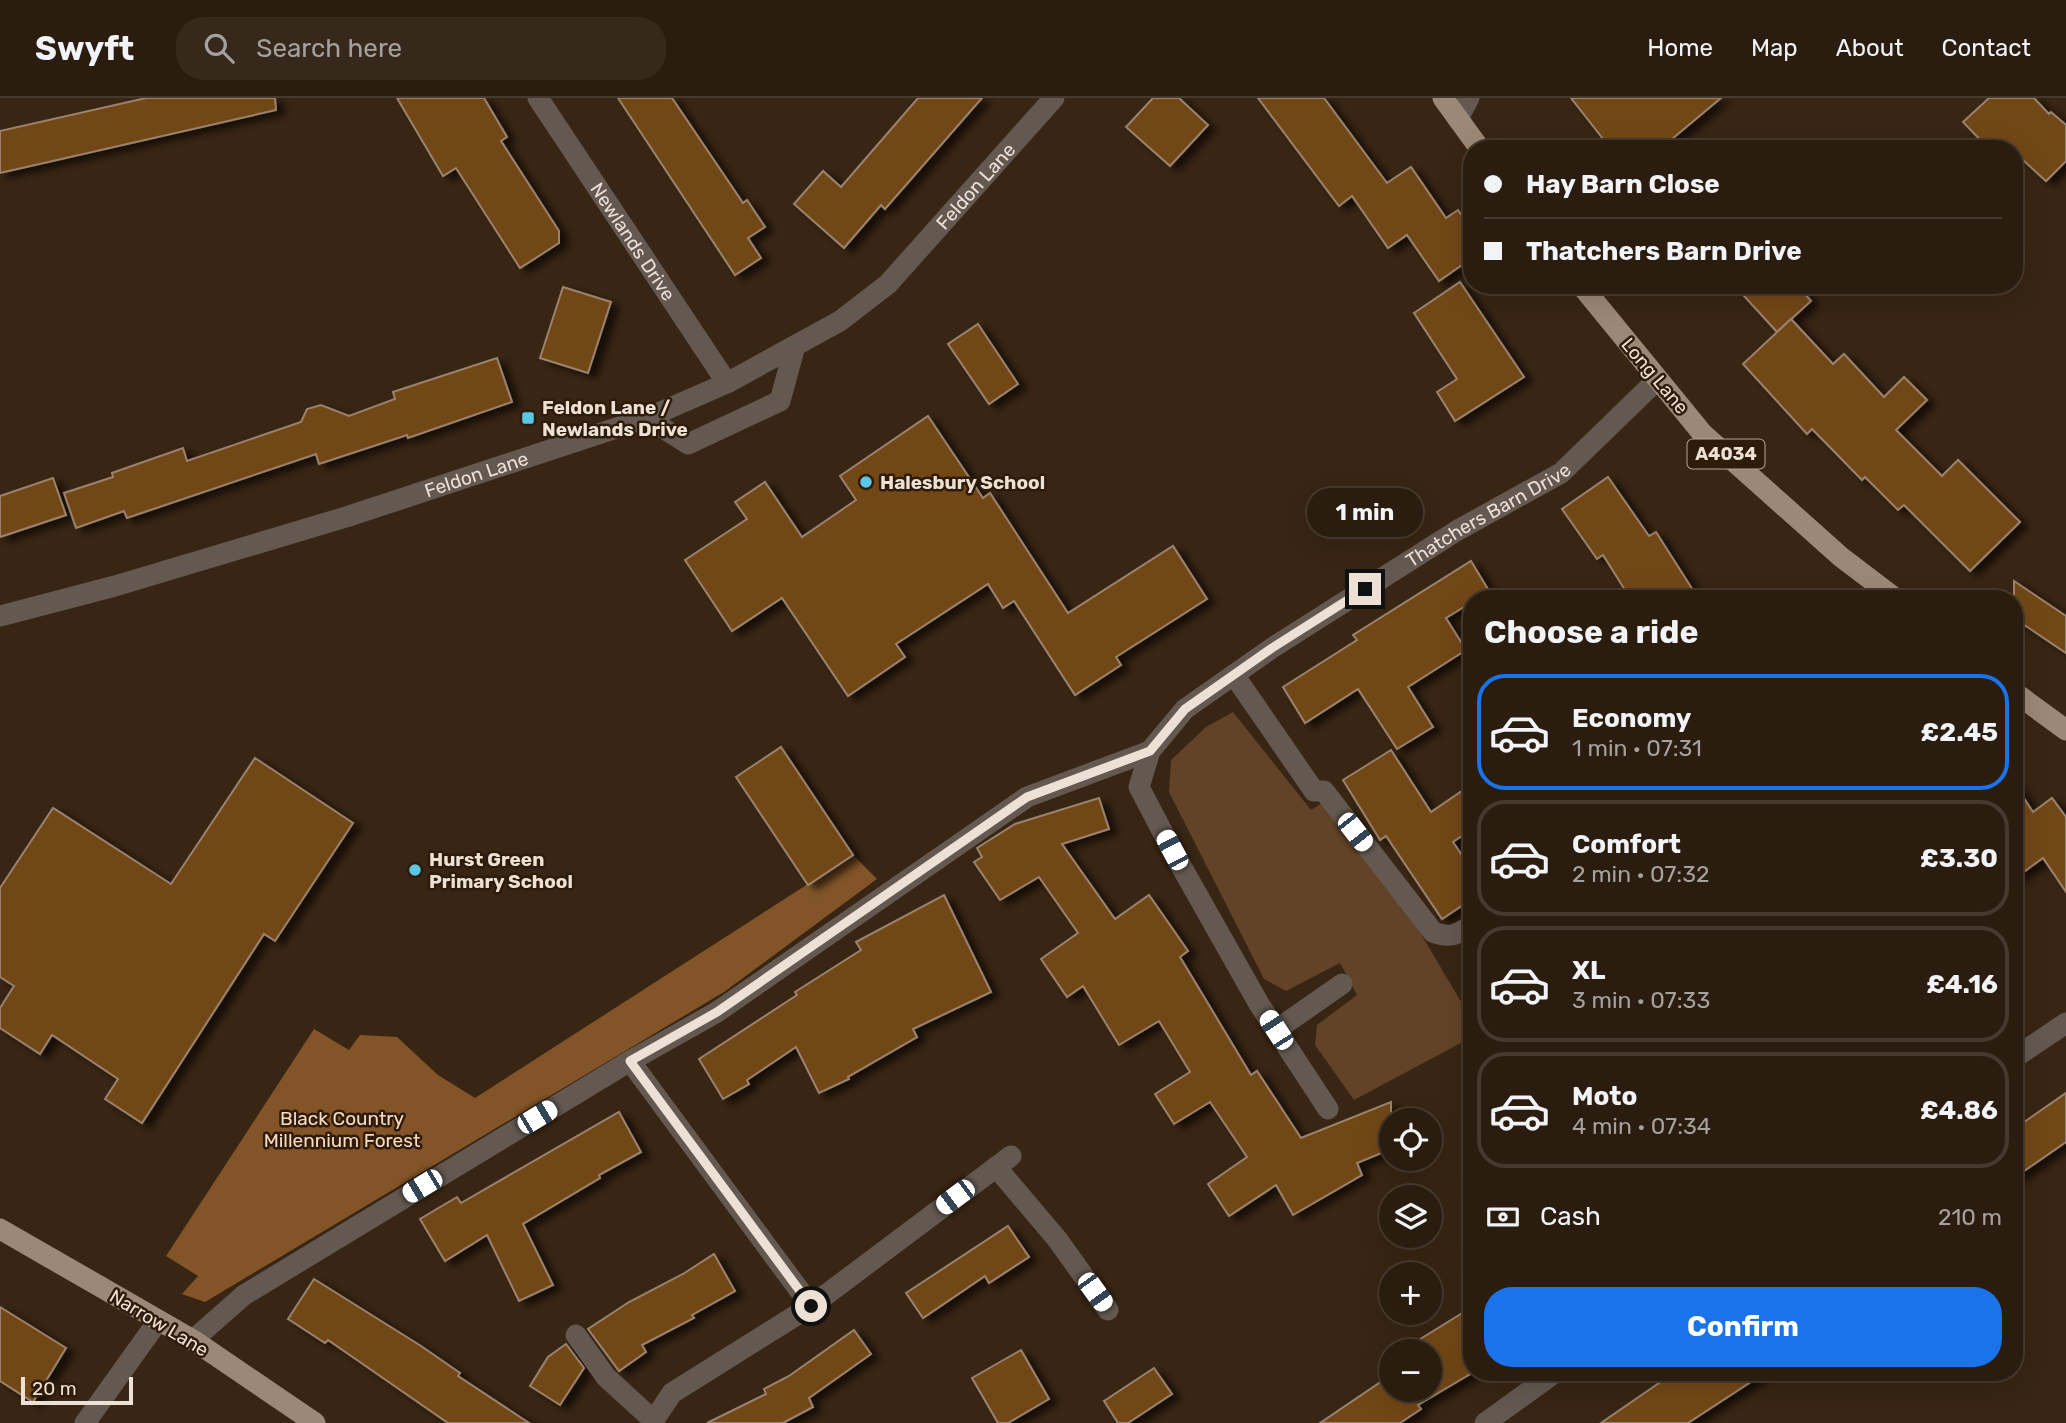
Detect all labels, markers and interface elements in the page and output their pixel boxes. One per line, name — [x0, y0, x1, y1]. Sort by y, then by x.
search box — [176, 17, 666, 80]
text: Swyft — [35, 29, 134, 68]
icon: search — [200, 29, 238, 67]
text: Search here — [256, 33, 402, 64]
text: Home — [1647, 34, 1713, 62]
text: Map — [1751, 34, 1798, 62]
text: About — [1836, 34, 1904, 62]
text: Contact — [1942, 34, 2031, 62]
street label: Feldon Lane — [931, 138, 1020, 234]
text: Hay Barn Close — [1526, 169, 1720, 200]
street label: Newlands Drive — [586, 178, 680, 305]
text: Thatchers Barn Drive — [1526, 236, 1802, 267]
street label: Long Lane — [1617, 333, 1693, 419]
place label: Feldon Lane / Newlands Drive — [542, 396, 688, 441]
marker: Feldon Lane / Newlands Drive — [520, 410, 536, 426]
road number: A4034 — [1688, 440, 1764, 468]
street label: Feldon Lane — [421, 446, 531, 502]
street label: Thatchers Barn Drive — [1401, 458, 1576, 572]
place label: Halesbury School — [880, 471, 1045, 494]
marker: Halesbury School — [858, 474, 874, 490]
callout: 1 min — [1307, 488, 1423, 536]
text: 1 min — [1336, 498, 1394, 526]
route end — [1349, 573, 1381, 605]
text: Choose a ride — [1484, 613, 1698, 651]
icon: car — [1488, 701, 1551, 764]
text: Economy — [1572, 703, 1691, 734]
text: £2.45 — [1921, 717, 1998, 748]
text: 1 min · 07:31 — [1572, 734, 1702, 762]
car — [1334, 809, 1377, 855]
car — [1153, 827, 1192, 873]
icon: car — [1488, 827, 1551, 890]
text: Comfort — [1572, 829, 1681, 860]
text: £3.30 — [1920, 843, 1998, 874]
place label: Hurst Green Primary School — [429, 848, 573, 893]
text: 2 min · 07:32 — [1572, 860, 1710, 888]
marker: Hurst Green Primary School — [407, 862, 423, 878]
icon: car — [1488, 953, 1551, 1016]
text: XL — [1572, 955, 1605, 986]
text: £4.16 — [1926, 969, 1998, 1000]
text: 3 min · 07:33 — [1572, 986, 1710, 1014]
car — [1256, 1007, 1297, 1053]
icon: car — [1488, 1079, 1551, 1142]
text: Moto — [1572, 1081, 1637, 1112]
text: £4.86 — [1920, 1095, 1998, 1126]
car — [514, 1097, 561, 1137]
park label: Black Country Millennium Forest — [264, 1107, 421, 1152]
map controls — [1379, 1108, 1442, 1402]
button: locate — [1379, 1108, 1442, 1171]
text: 4 min · 07:34 — [1572, 1112, 1711, 1140]
car — [399, 1166, 446, 1206]
car — [932, 1176, 979, 1218]
button: layers — [1379, 1185, 1442, 1248]
icon: cash — [1484, 1198, 1522, 1236]
text: Cash — [1540, 1201, 1601, 1232]
text: 210 m — [1938, 1203, 2002, 1231]
button: + — [1379, 1262, 1442, 1325]
car — [1075, 1269, 1116, 1315]
street label: Narrow Lane — [105, 1284, 213, 1362]
button: Confirm — [1484, 1287, 2002, 1367]
route start — [795, 1290, 827, 1322]
button: − — [1379, 1339, 1442, 1402]
scale bar — [21, 1374, 133, 1406]
text: 20 m — [32, 1377, 77, 1400]

